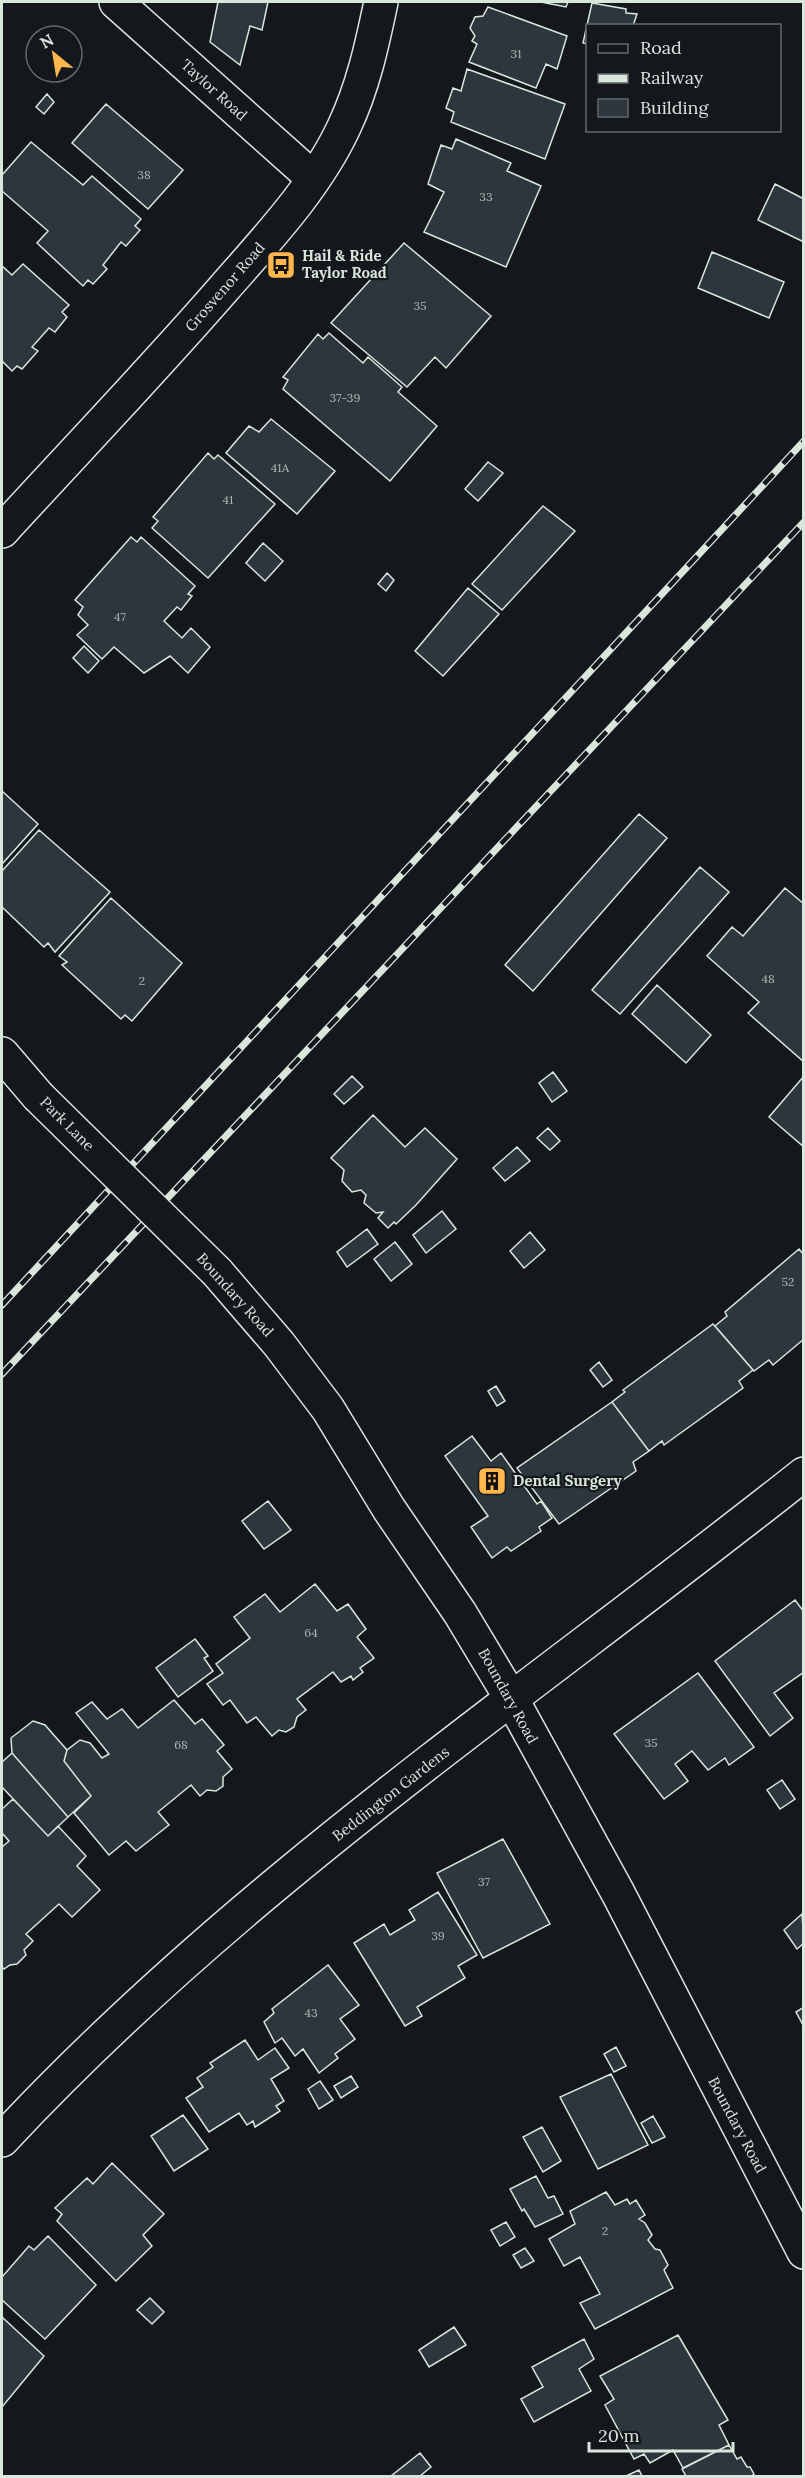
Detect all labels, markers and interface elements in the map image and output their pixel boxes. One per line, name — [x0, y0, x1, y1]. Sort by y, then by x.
north arrow — [24, 24, 84, 84]
legend — [586, 24, 781, 132]
text: N — [36, 29, 57, 53]
text: Road — [640, 36, 682, 59]
house number: 31 — [510, 46, 522, 61]
street label: Taylor Road — [177, 55, 251, 124]
text: Railway — [640, 66, 704, 89]
text: Building — [640, 96, 710, 119]
house number: 38 — [137, 167, 151, 182]
house number: 33 — [479, 189, 493, 204]
street label: Grosvenor Road — [181, 238, 269, 335]
place label: Hail & Ride Taylor Road — [302, 246, 387, 282]
bus stop icon: Hail & Ride Taylor Road — [265, 249, 297, 281]
house number: 35 — [413, 298, 427, 313]
house number: 37-39 — [330, 390, 361, 405]
house number: 41A — [271, 460, 290, 475]
house number: 41 — [223, 492, 233, 507]
house number: 47 — [114, 609, 126, 624]
house number: 48 — [761, 971, 775, 986]
house number: 2 — [139, 973, 145, 988]
street label: Park Lane — [36, 1092, 99, 1155]
street label: Boundary Road — [193, 1249, 278, 1341]
house number: 52 — [782, 1274, 794, 1289]
building icon: Dental Surgery — [476, 1465, 508, 1497]
place label: Dental Surgery — [513, 1471, 623, 1490]
house number: 64 — [304, 1625, 318, 1640]
street label: Boundary Road — [474, 1645, 543, 1747]
house number: 35 — [644, 1735, 658, 1750]
house number: 68 — [174, 1737, 188, 1752]
street label: Beddington Gardens — [328, 1742, 453, 1845]
house number: 37 — [478, 1874, 490, 1889]
house number: 39 — [431, 1928, 445, 1943]
house number: 43 — [304, 2005, 318, 2020]
street label: Boundary Road — [704, 2073, 771, 2176]
house number: 2 — [602, 2223, 608, 2238]
scale bar — [589, 2415, 733, 2453]
text: 20 m — [598, 2424, 640, 2447]

